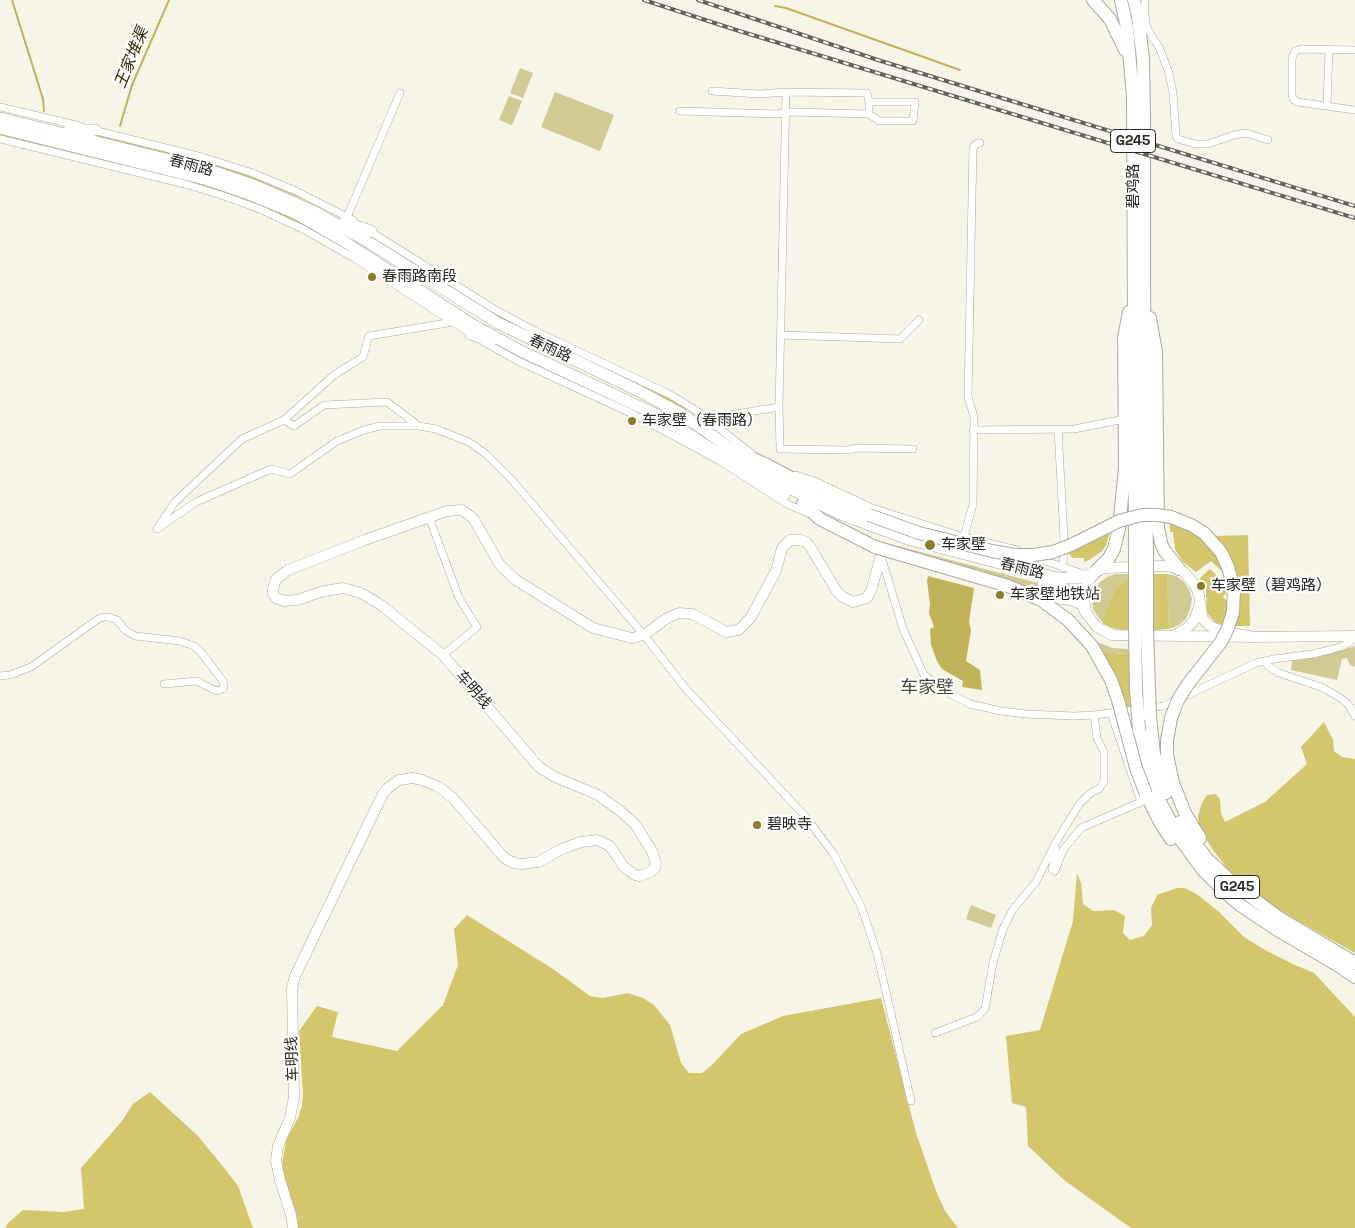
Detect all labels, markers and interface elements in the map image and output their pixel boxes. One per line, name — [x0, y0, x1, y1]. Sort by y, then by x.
water label: 王家堆渠 — [111, 25, 153, 91]
road number: G245 — [1110, 130, 1156, 152]
street label: 春雨路 — [167, 151, 215, 181]
street label: 碧鸡路 — [1125, 164, 1143, 208]
place label: 春雨路南段 — [382, 268, 457, 286]
marker: 春雨路南段 — [366, 271, 378, 283]
street label: 春雨路 — [526, 331, 574, 367]
place label: 车家壁（春雨路） — [642, 412, 762, 430]
marker: 车家壁（春雨路） — [626, 415, 638, 427]
place label: 车家壁 — [941, 536, 986, 554]
marker: 车家壁 — [923, 538, 937, 552]
street label: 春雨路 — [998, 555, 1046, 583]
place label: 车家壁（碧鸡路） — [1211, 577, 1331, 595]
marker: 车家壁（碧鸡路） — [1195, 580, 1207, 592]
place label: 车家壁地铁站 — [1010, 586, 1100, 604]
marker: 车家壁地铁站 — [994, 589, 1006, 601]
street label: 车明线 — [451, 667, 495, 713]
district label: 车家壁 — [900, 677, 954, 699]
place label: 碧映寺 — [767, 816, 812, 834]
marker: 碧映寺 — [751, 819, 763, 831]
road number: G245 — [1214, 876, 1260, 899]
street label: 车明线 — [283, 1036, 303, 1082]

